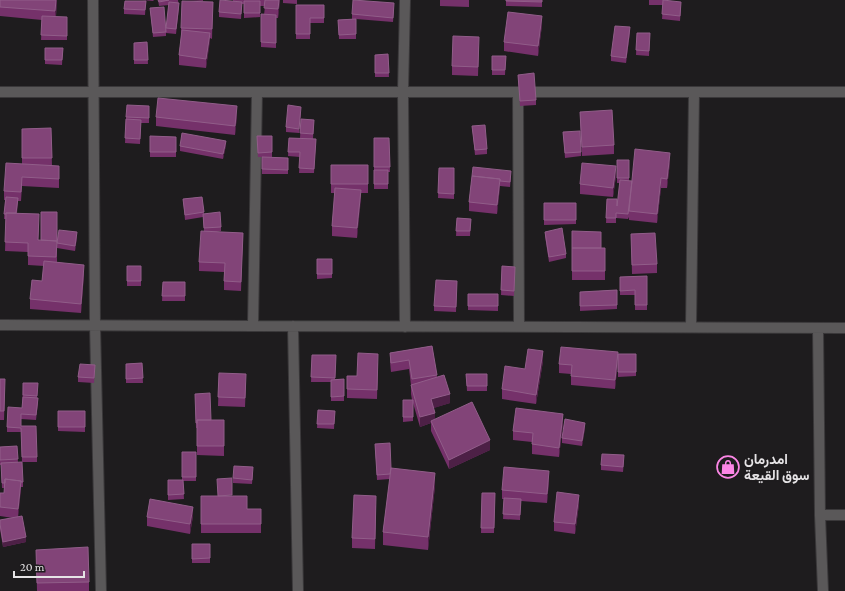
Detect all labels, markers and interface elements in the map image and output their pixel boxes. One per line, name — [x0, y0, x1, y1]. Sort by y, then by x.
place label: امدرمان سوق القيعة — [744, 451, 810, 484]
shop icon: امدرمان سوق القيعة — [715, 454, 741, 480]
scale bar — [14, 553, 84, 579]
text: 20 m — [20, 560, 45, 574]

